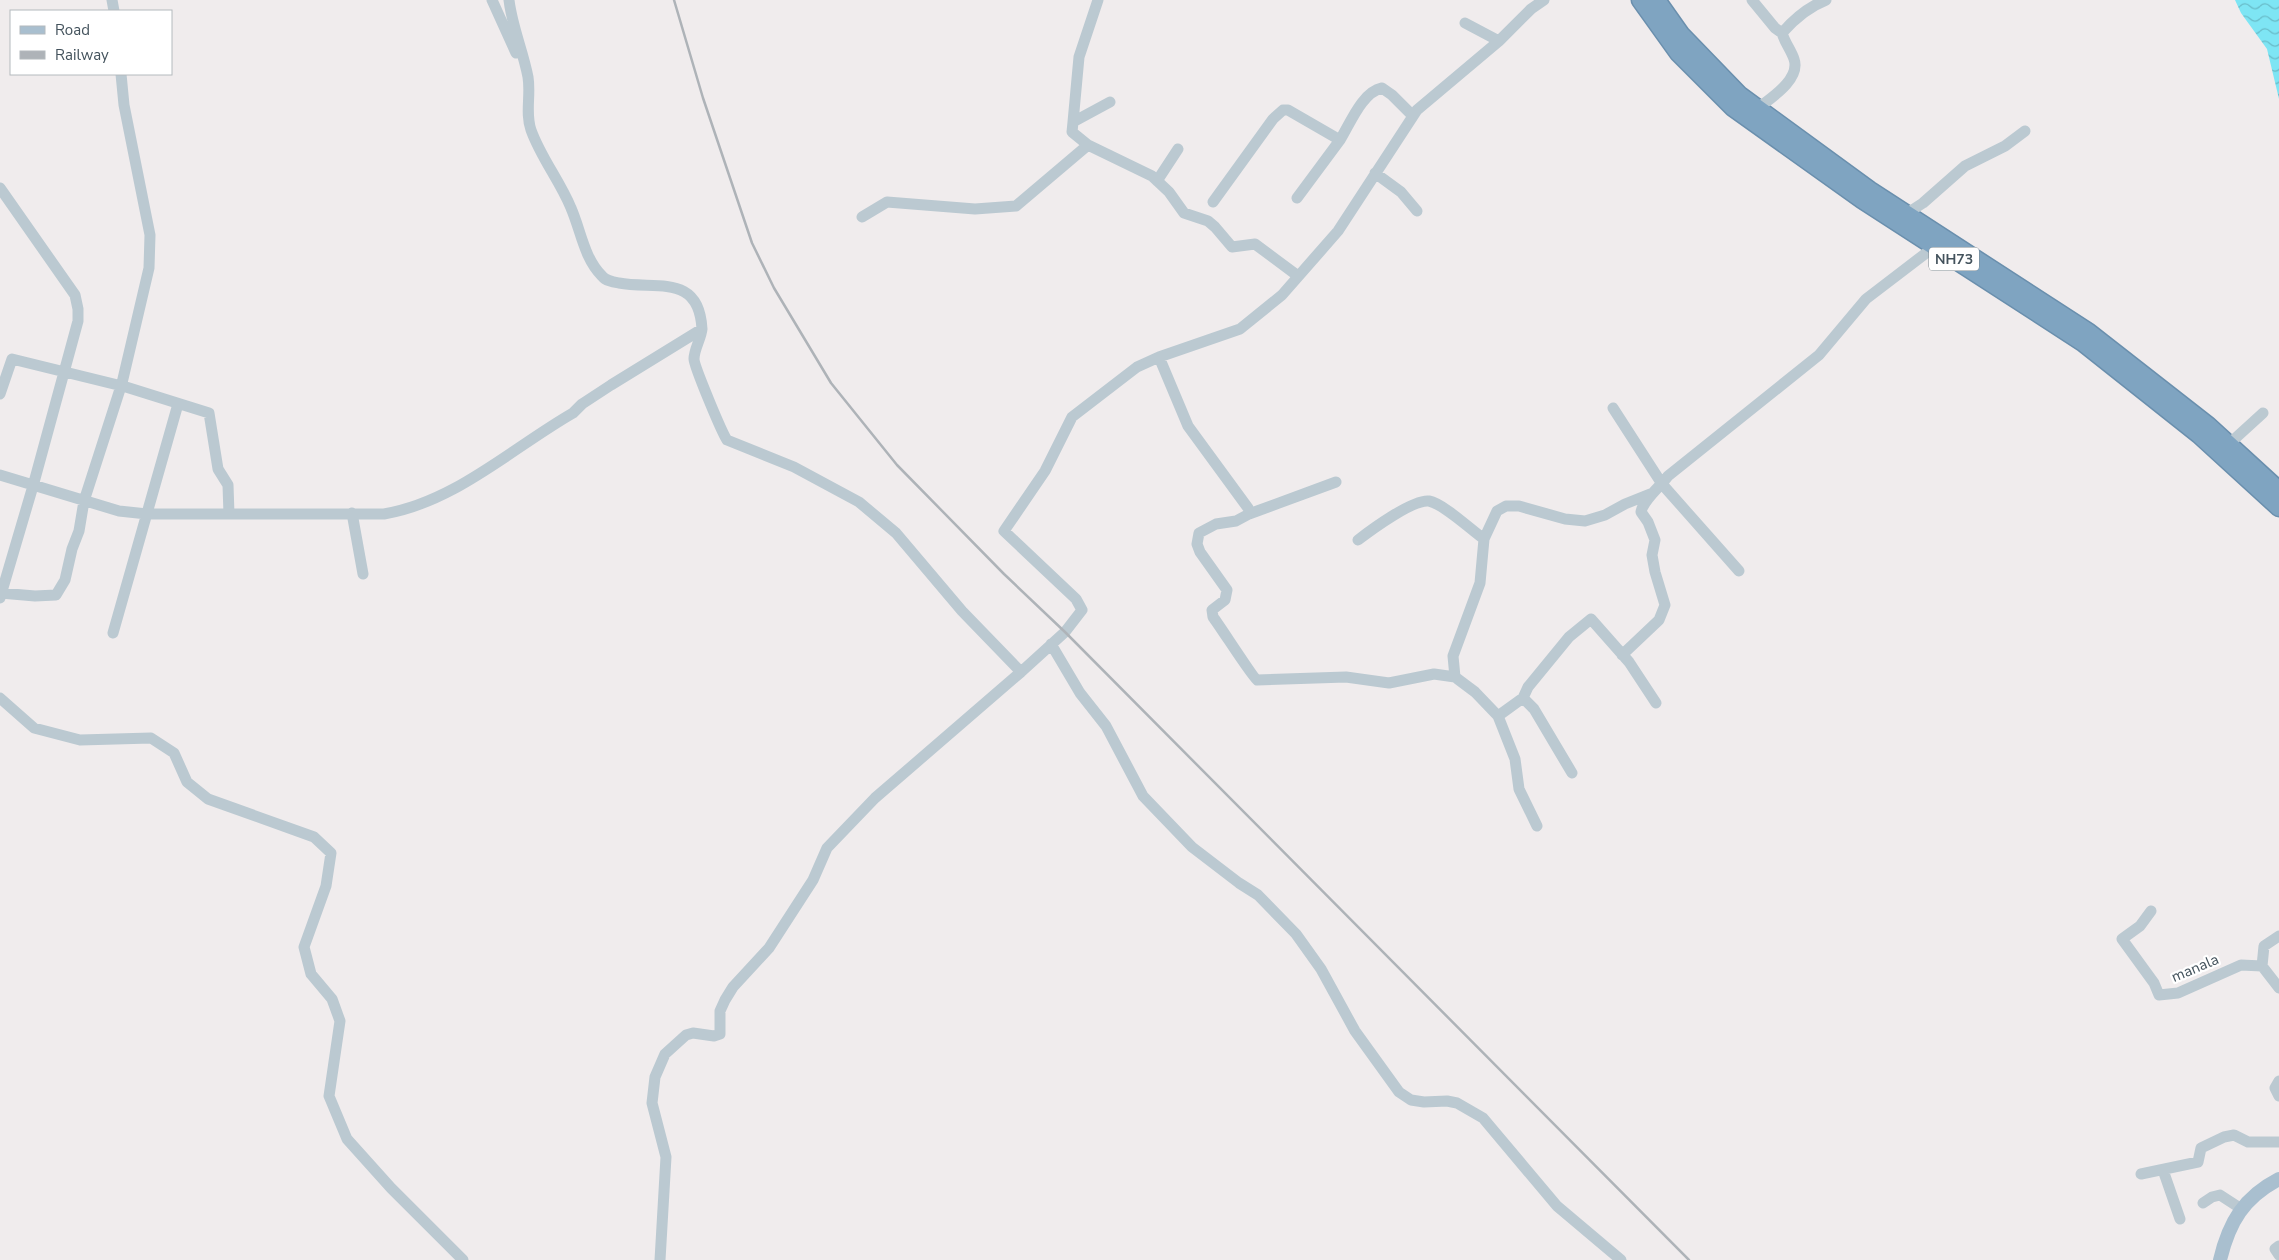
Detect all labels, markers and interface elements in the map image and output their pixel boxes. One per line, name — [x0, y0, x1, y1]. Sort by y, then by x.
legend — [10, 10, 172, 75]
text: Road — [55, 20, 90, 40]
text: Railway — [55, 45, 109, 65]
road number: NH73 — [1929, 248, 1979, 270]
street label: manala — [2168, 949, 2222, 987]

